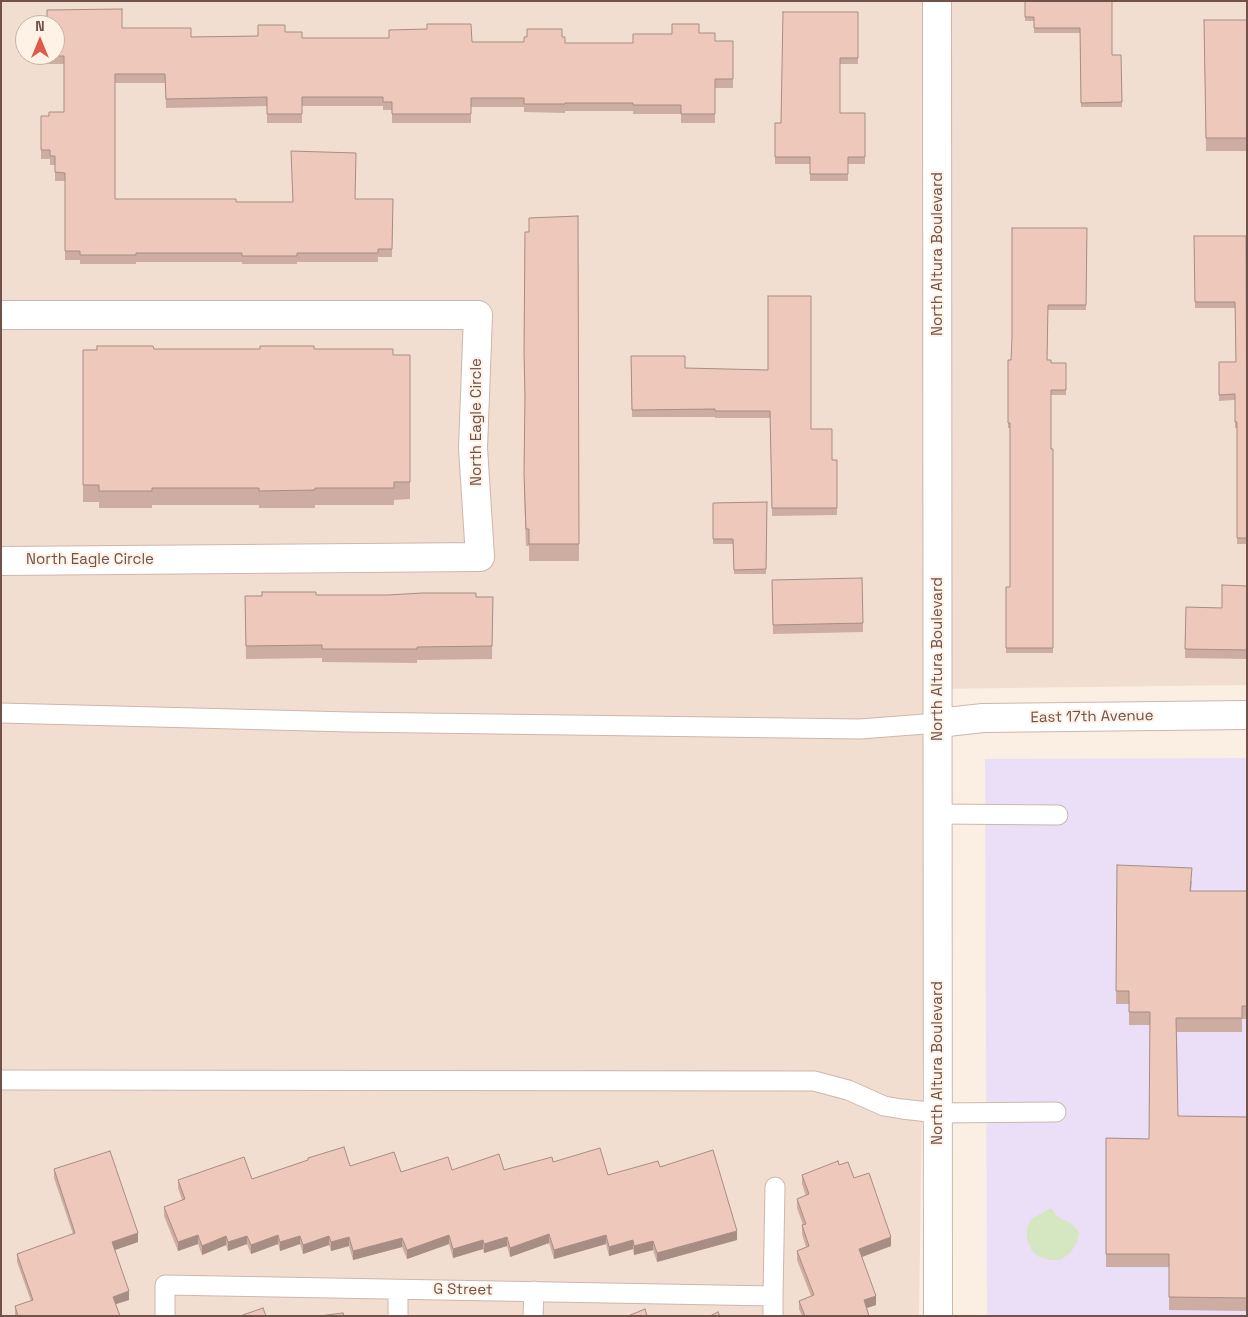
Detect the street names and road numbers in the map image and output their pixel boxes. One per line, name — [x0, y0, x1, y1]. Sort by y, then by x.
street label: North Altura Boulevard — [929, 172, 947, 336]
street label: North Eagle Circle — [468, 358, 486, 486]
street label: North Eagle Circle — [26, 551, 154, 569]
street label: North Altura Boulevard — [929, 577, 947, 741]
street label: East 17th Avenue — [1030, 707, 1154, 727]
street label: North Altura Boulevard — [929, 981, 947, 1145]
street label: G Street — [433, 1280, 493, 1300]

